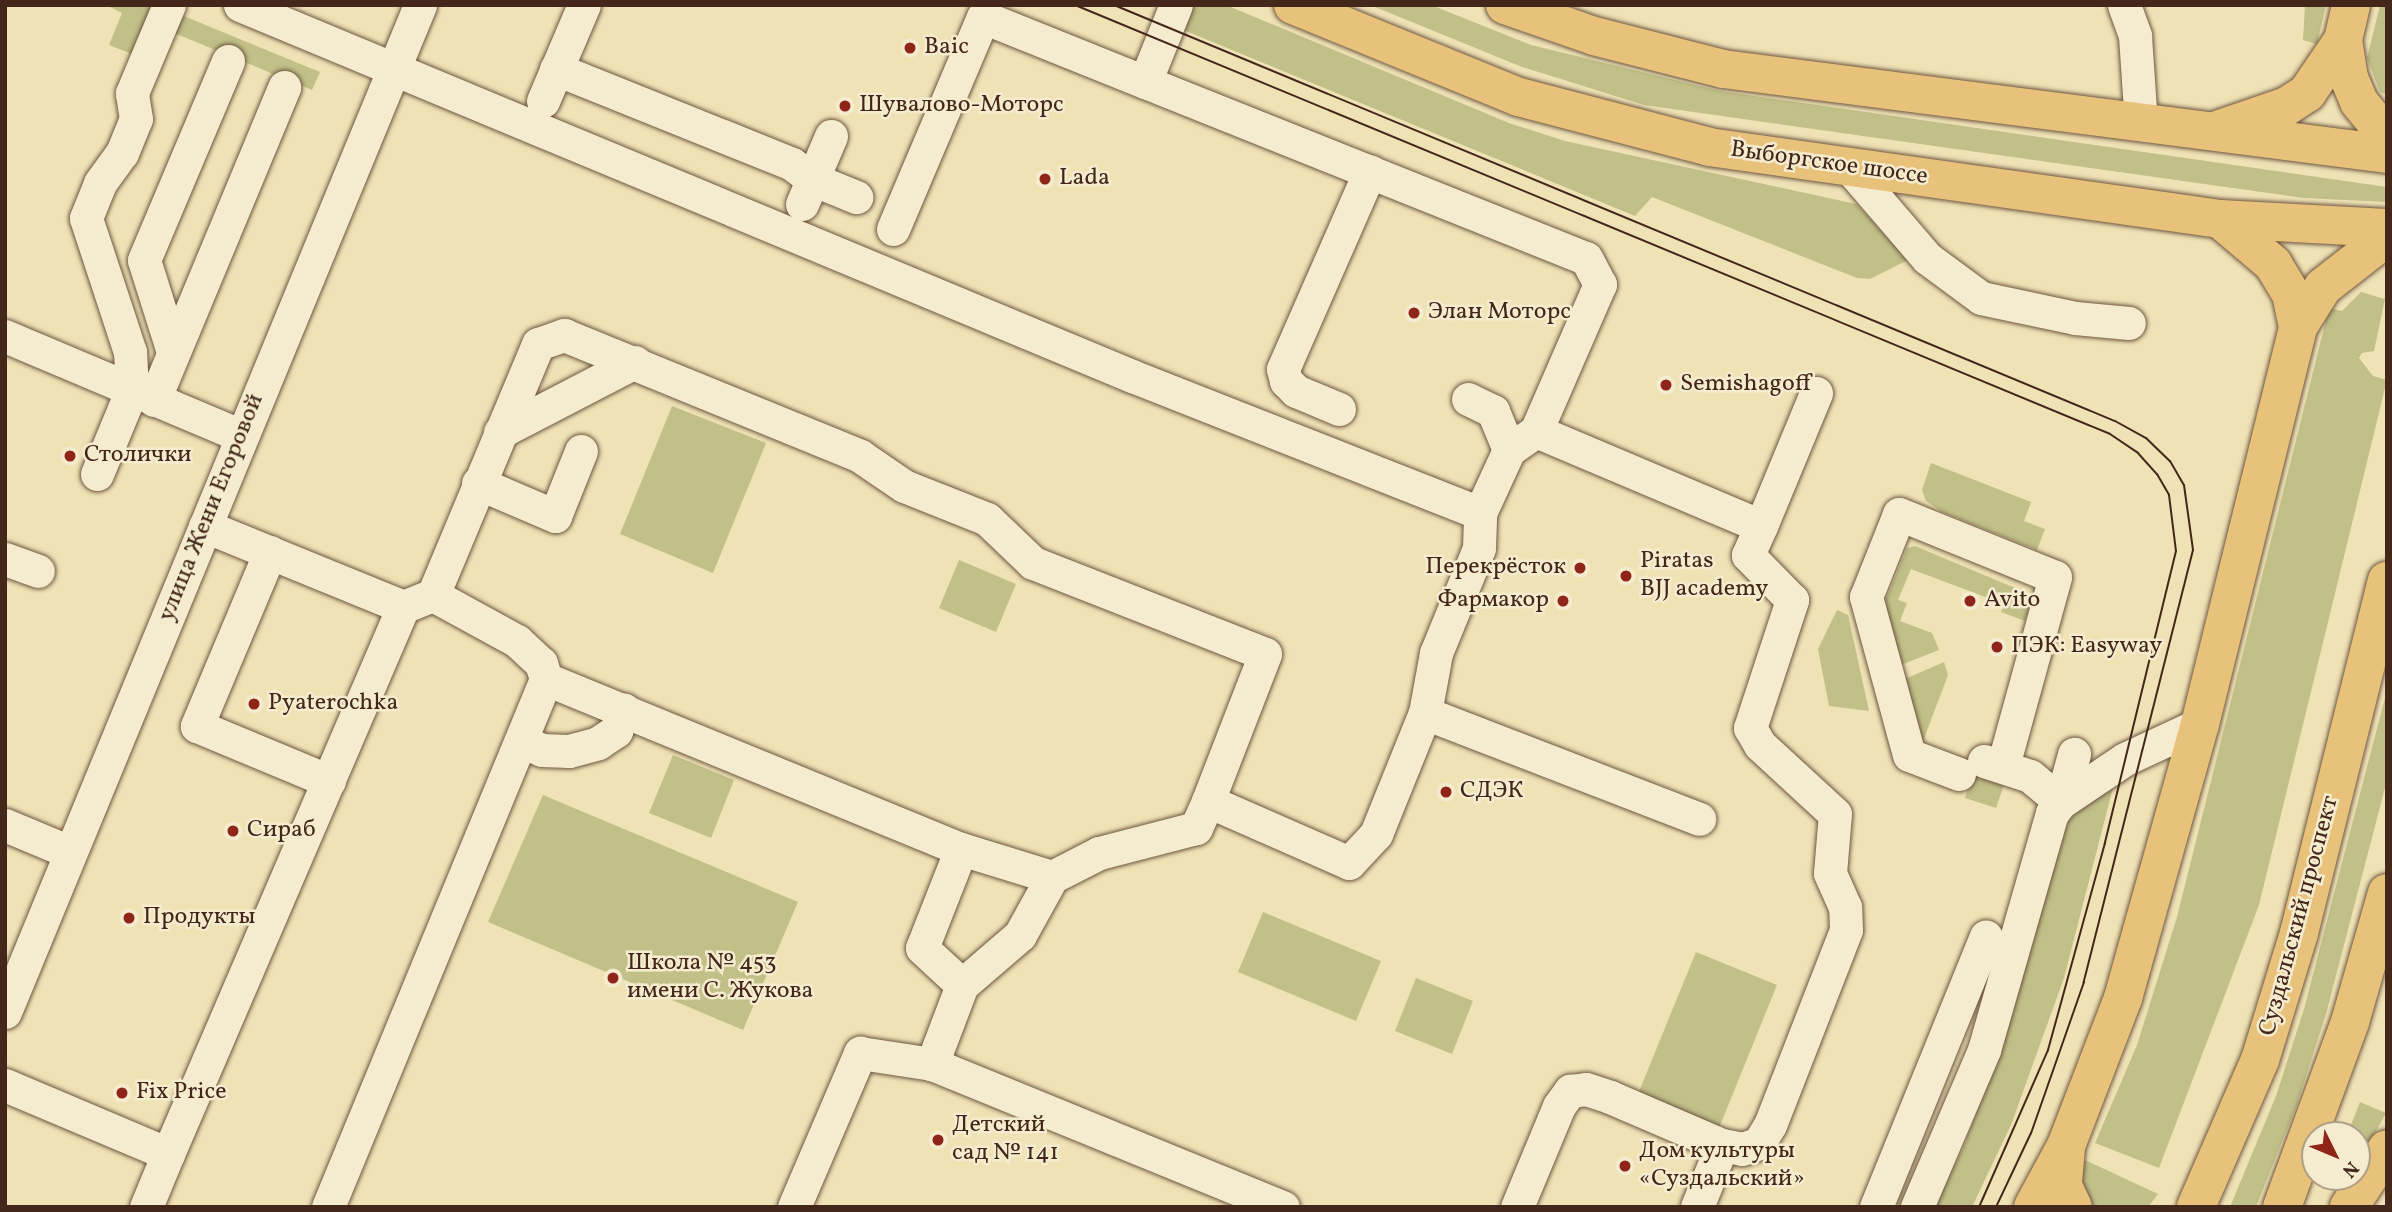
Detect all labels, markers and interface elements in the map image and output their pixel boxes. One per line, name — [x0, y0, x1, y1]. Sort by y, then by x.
place label: Baic — [924, 34, 969, 62]
marker: Baic — [902, 40, 918, 56]
place label: Шувалово-Моторс — [859, 92, 1064, 120]
marker: Шувалово-Моторс — [837, 98, 853, 114]
street label: Выборгское шоссе — [1728, 136, 1930, 192]
place label: Lada — [1059, 165, 1110, 193]
marker: Lada — [1037, 171, 1053, 187]
place label: Элан Моторс — [1428, 299, 1571, 327]
marker: Элан Моторс — [1406, 305, 1422, 321]
place label: Semishagoff — [1680, 371, 1811, 399]
marker: Semishagoff — [1658, 377, 1674, 393]
street label: улица Жени Егоровой — [153, 390, 271, 626]
place label: Столички — [84, 442, 192, 470]
marker: Столички — [62, 448, 78, 464]
place label: Piratas BJJ academy — [1640, 548, 1768, 604]
place label: Перекрёсток — [1425, 554, 1566, 582]
marker: Перекрёсток — [1572, 560, 1588, 576]
marker: Piratas BJJ academy — [1618, 568, 1634, 584]
place label: Фармакор — [1438, 587, 1549, 615]
place label: Avito — [1984, 587, 2040, 615]
marker: Фармакор — [1555, 593, 1571, 609]
marker: Avito — [1962, 593, 1978, 609]
place label: ПЭК: Easyway — [2011, 633, 2162, 661]
marker: ПЭК: Easyway — [1989, 639, 2005, 655]
place label: Pyaterochka — [268, 690, 398, 718]
marker: Pyaterochka — [246, 696, 262, 712]
place label: СДЭК — [1460, 778, 1524, 806]
marker: СДЭК — [1438, 784, 1454, 800]
street label: Суздальский проспект — [2254, 793, 2346, 1039]
place label: Сираб — [247, 817, 316, 845]
marker: Сираб — [225, 823, 241, 839]
place label: Продукты — [143, 904, 255, 932]
marker: Продукты — [121, 910, 137, 926]
place label: Школа № 453 имени С. Жукова — [627, 950, 814, 1006]
marker: Школа № 453 имени С. Жукова — [605, 970, 621, 986]
place label: Fix Price — [136, 1079, 227, 1107]
marker: Fix Price — [114, 1085, 130, 1101]
place label: Детский сад № 141 — [952, 1112, 1059, 1168]
north arrow — [2301, 1121, 2371, 1191]
marker: Детский сад № 141 — [930, 1132, 946, 1148]
place label: Дом культуры «Суздальский» — [1639, 1138, 1805, 1194]
text: N — [2336, 1155, 2364, 1183]
marker: Дом культуры «Суздальский» — [1617, 1158, 1633, 1174]

